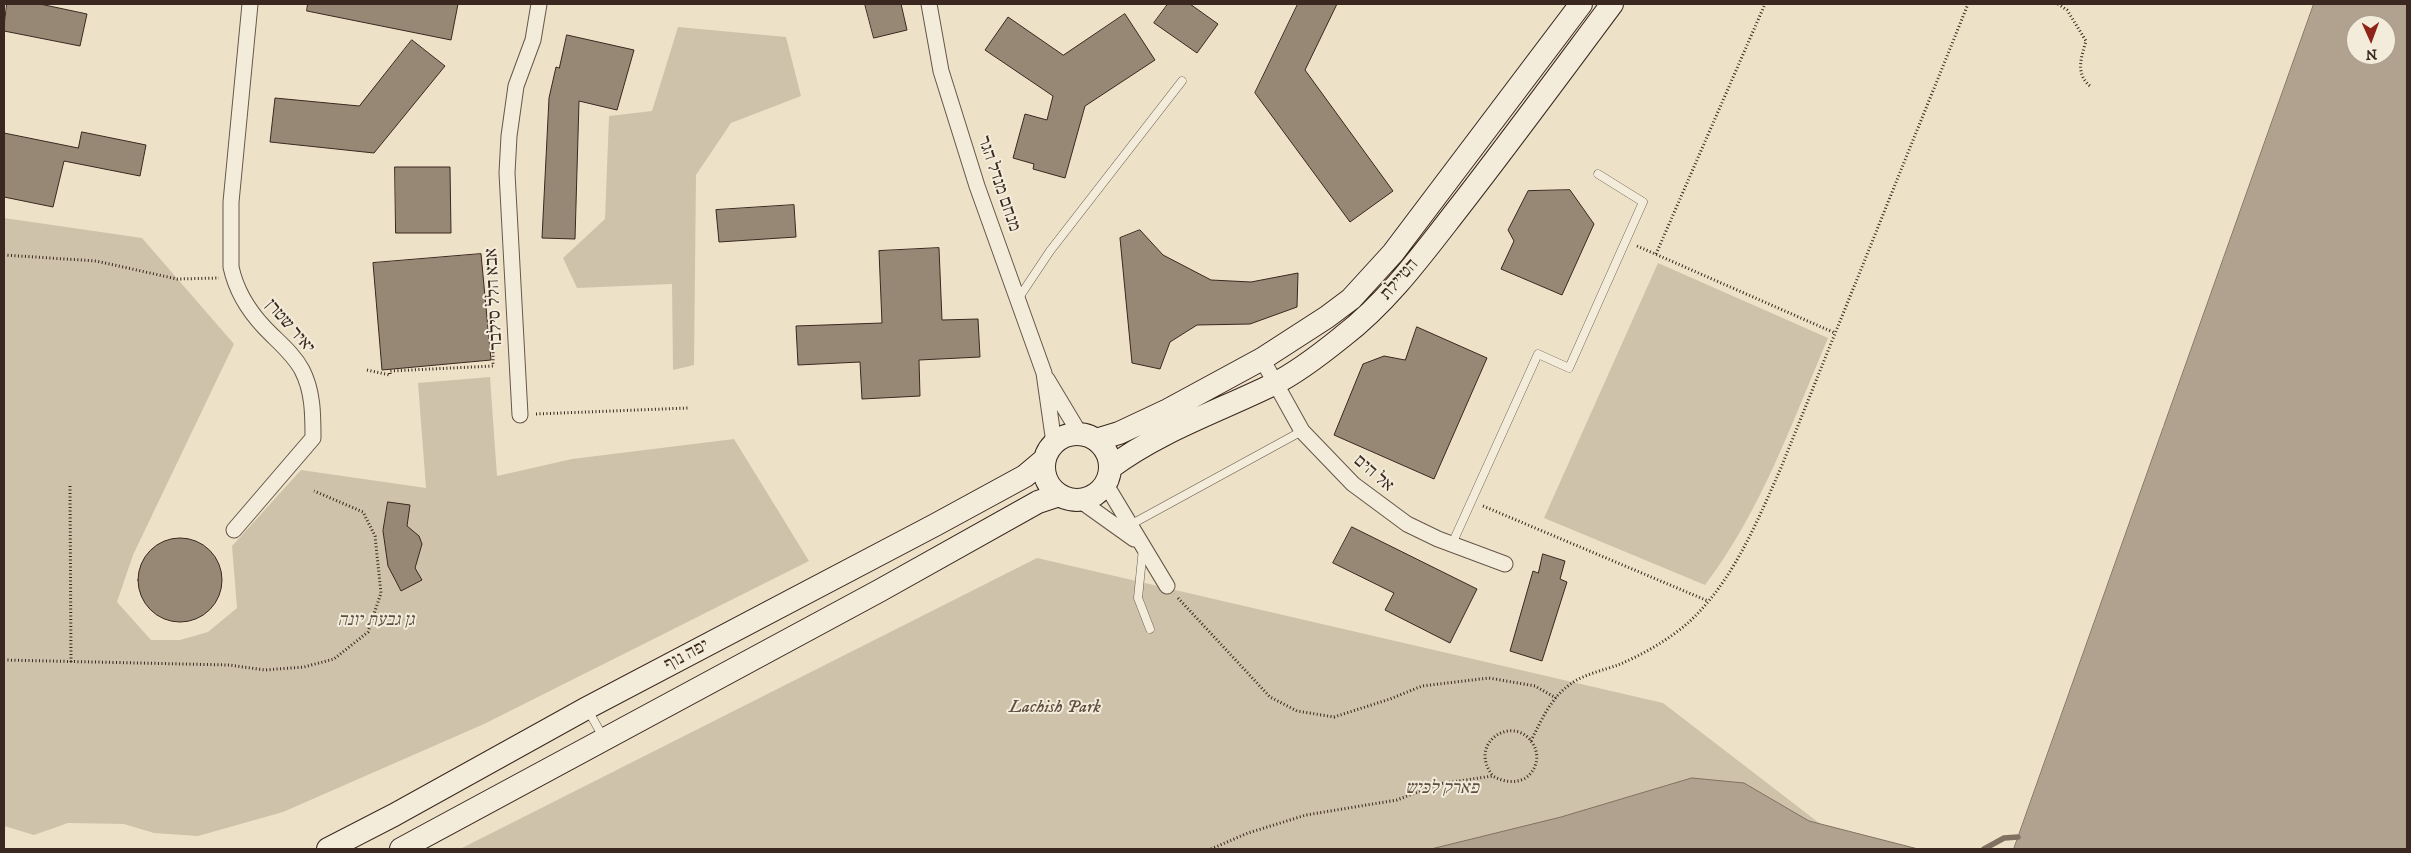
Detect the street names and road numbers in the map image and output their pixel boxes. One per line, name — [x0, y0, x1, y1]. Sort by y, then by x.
street label: מנחם מנדל הגר — [972, 133, 1024, 235]
street label: אבא הלל סילבר — [482, 247, 508, 351]
street label: הטיילת — [1376, 255, 1424, 305]
street label: יאיר שטרן — [260, 296, 318, 358]
street label: אל הים — [1348, 451, 1398, 497]
street label: יפה נוף — [661, 635, 713, 677]

